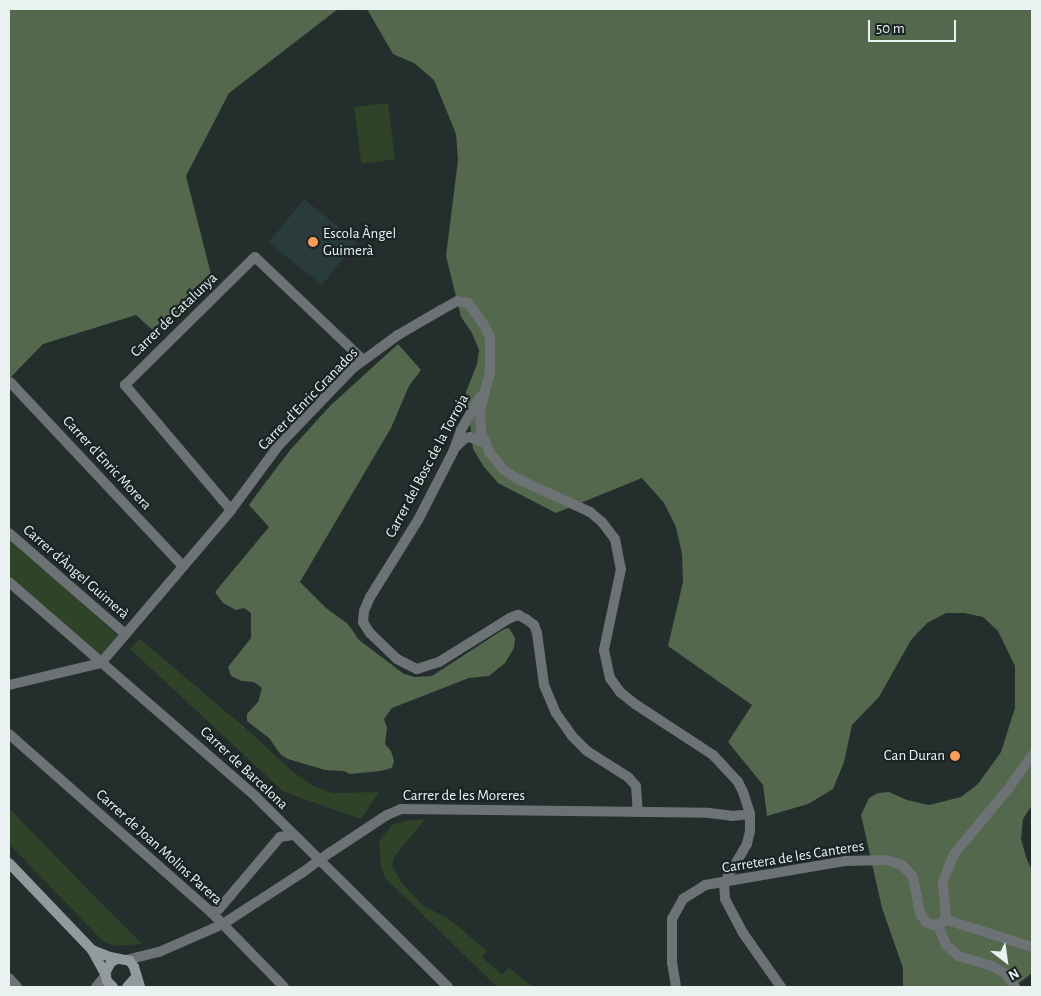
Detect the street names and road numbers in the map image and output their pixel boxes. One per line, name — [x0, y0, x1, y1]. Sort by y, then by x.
street label: Carrer de Catalunya — [127, 269, 221, 361]
street label: Carrer d'Enric Granados — [254, 344, 362, 454]
street label: Carrer del Bosc de la Torroja — [381, 391, 473, 541]
street label: Carrer d'Enric Morera — [59, 412, 155, 514]
street label: Carrer d'Àngel Guimerà — [19, 521, 133, 623]
street label: Carrer de Barcelona — [196, 723, 292, 813]
street label: Carrer de Joan Molins Parera — [92, 785, 226, 909]
street label: Carrer de les Moreres — [403, 787, 525, 805]
street label: Carretera de les Canteres — [721, 837, 865, 877]

